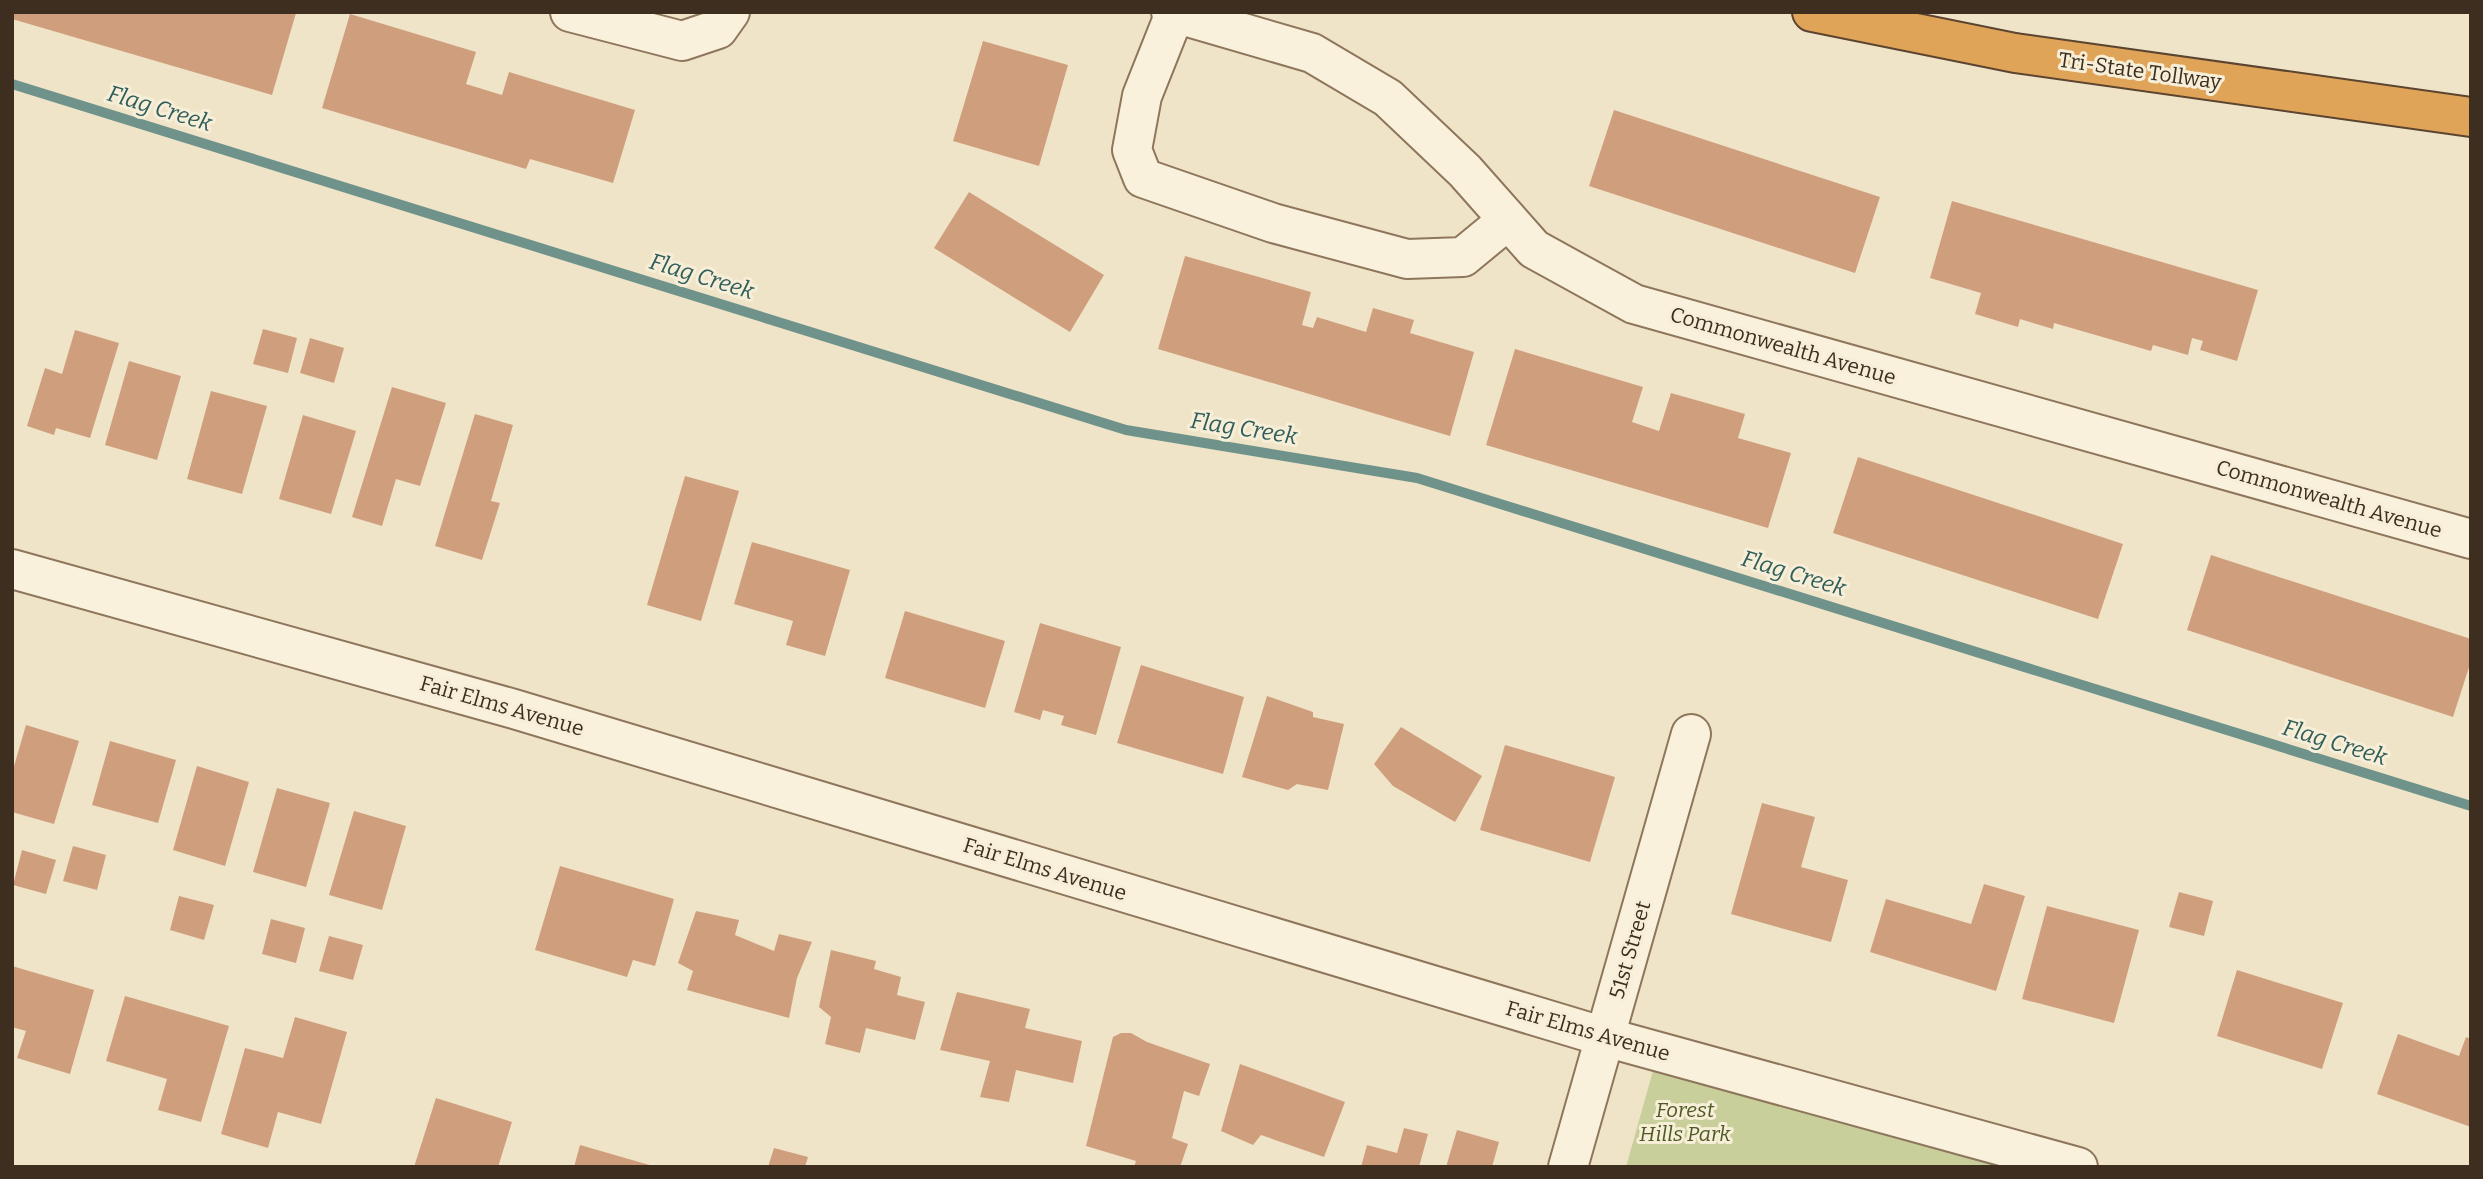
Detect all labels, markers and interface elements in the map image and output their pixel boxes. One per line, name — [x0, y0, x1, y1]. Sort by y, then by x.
street label: Tri-State Tollway — [2057, 47, 2224, 95]
water label: Flag Creek — [104, 79, 216, 137]
water label: Flag Creek — [646, 247, 758, 305]
street label: Commonwealth Avenue — [1667, 301, 1899, 391]
water label: Flag Creek — [1189, 406, 1300, 450]
street label: Commonwealth Avenue — [2213, 454, 2445, 544]
water label: Flag Creek — [1738, 544, 1850, 602]
street label: Fair Elms Avenue — [417, 670, 587, 742]
water label: Flag Creek — [2279, 713, 2391, 771]
street label: Fair Elms Avenue — [960, 832, 1130, 906]
street label: 51st Street — [1604, 898, 1656, 1002]
street label: Fair Elms Avenue — [1503, 995, 1673, 1067]
park label: Forest Hills Park — [1639, 1097, 1731, 1147]

